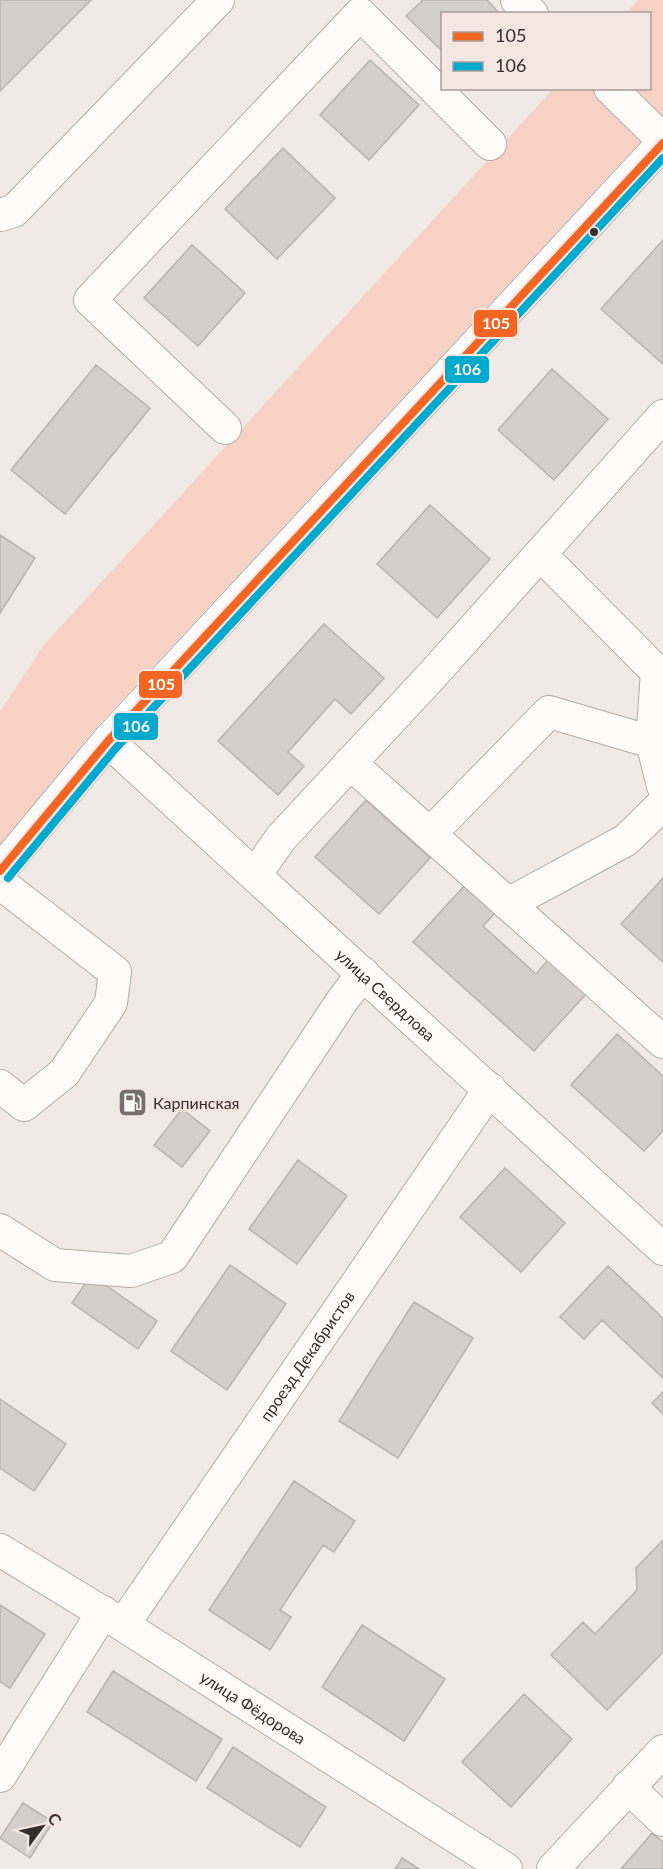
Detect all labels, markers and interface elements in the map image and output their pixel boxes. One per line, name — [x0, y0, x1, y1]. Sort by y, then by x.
legend — [441, 12, 651, 90]
text: 105 — [495, 24, 526, 46]
text: 106 — [495, 54, 526, 76]
unlabelled marker — [588, 226, 600, 238]
line badge: 105 — [473, 309, 518, 338]
text: 105 — [482, 313, 510, 332]
line badge: 106 — [444, 355, 490, 384]
text: 106 — [453, 359, 481, 378]
line badge: 105 — [138, 670, 183, 699]
text: 105 — [147, 674, 175, 693]
line badge: 106 — [113, 712, 159, 741]
text: 106 — [122, 716, 150, 735]
street label: улица Свердлова — [332, 944, 439, 1045]
fuel station icon: Карпинская — [116, 1087, 148, 1119]
place label: Карпинская — [153, 1093, 240, 1112]
street label: проезд Декабристов — [256, 1287, 358, 1424]
street label: улица Фёдорова — [197, 1667, 309, 1748]
north arrow — [12, 1797, 72, 1857]
text: С — [44, 1809, 66, 1829]

